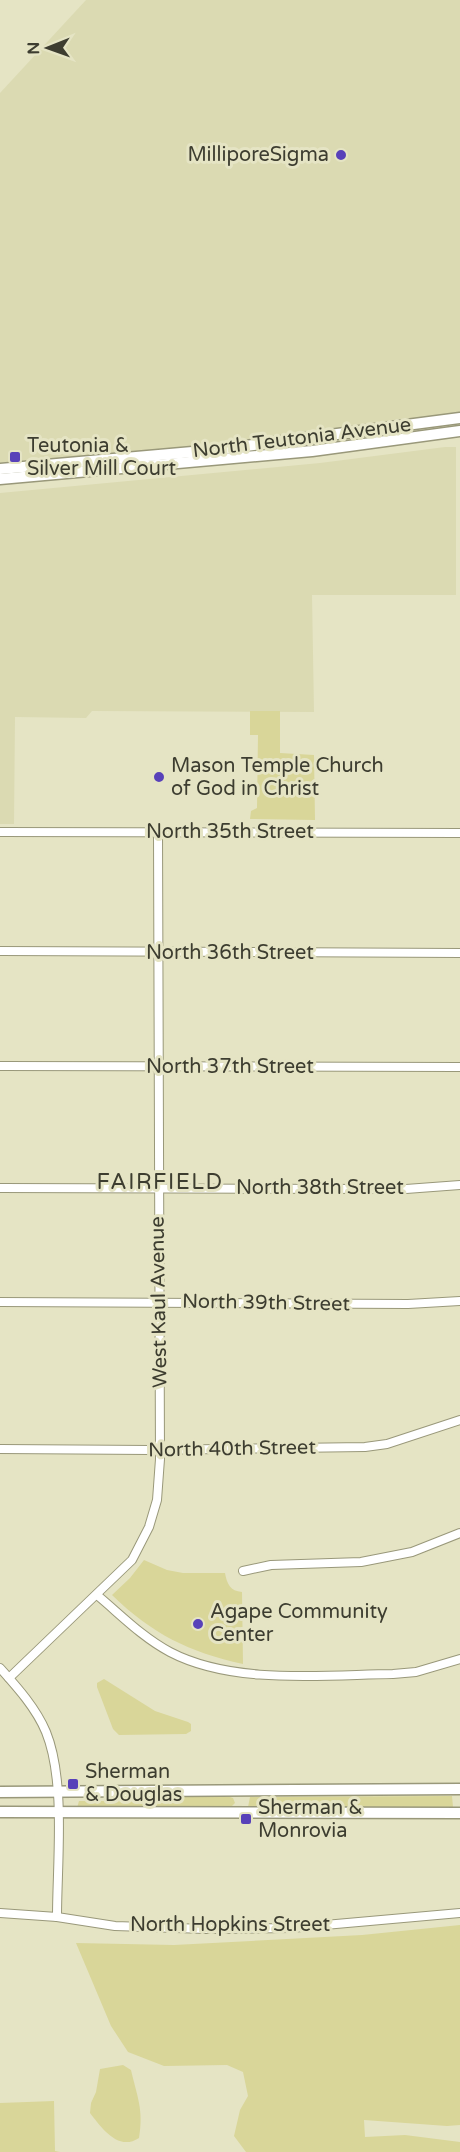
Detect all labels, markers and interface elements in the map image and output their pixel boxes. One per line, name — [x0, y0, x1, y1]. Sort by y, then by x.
north arrow — [18, 18, 78, 78]
text: N — [24, 42, 44, 55]
place label: MilliporeSigma — [187, 143, 329, 167]
marker: MilliporeSigma — [334, 148, 348, 162]
street label: North Teutonia Avenue — [191, 413, 413, 463]
place label: Teutonia & Silver Mill Court — [27, 434, 177, 481]
marker: Teutonia & Silver Mill Court — [8, 450, 22, 464]
place label: Mason Temple Church of God in Christ — [171, 754, 384, 801]
marker: Mason Temple Church of God in Christ — [152, 770, 166, 784]
street label: North 35th Street — [146, 820, 314, 844]
street label: North 36th Street — [146, 941, 314, 965]
street label: North 37th Street — [146, 1055, 314, 1079]
district label: FAIRFIELD — [97, 1169, 223, 1195]
street label: North 38th Street — [236, 1176, 404, 1200]
street label: West Kaul Avenue — [146, 1216, 172, 1388]
street label: North 39th Street — [182, 1290, 351, 1316]
street label: North 40th Street — [148, 1436, 317, 1462]
place label: Agape Community Center — [210, 1600, 388, 1647]
marker: Agape Community Center — [191, 1617, 205, 1631]
place label: Sherman & Douglas — [85, 1760, 182, 1807]
marker: Sherman & Douglas — [66, 1777, 80, 1791]
place label: Sherman & Monrovia — [258, 1796, 363, 1843]
marker: Sherman & Monrovia — [239, 1812, 253, 1826]
street label: North Hopkins Street — [130, 1913, 330, 1937]

